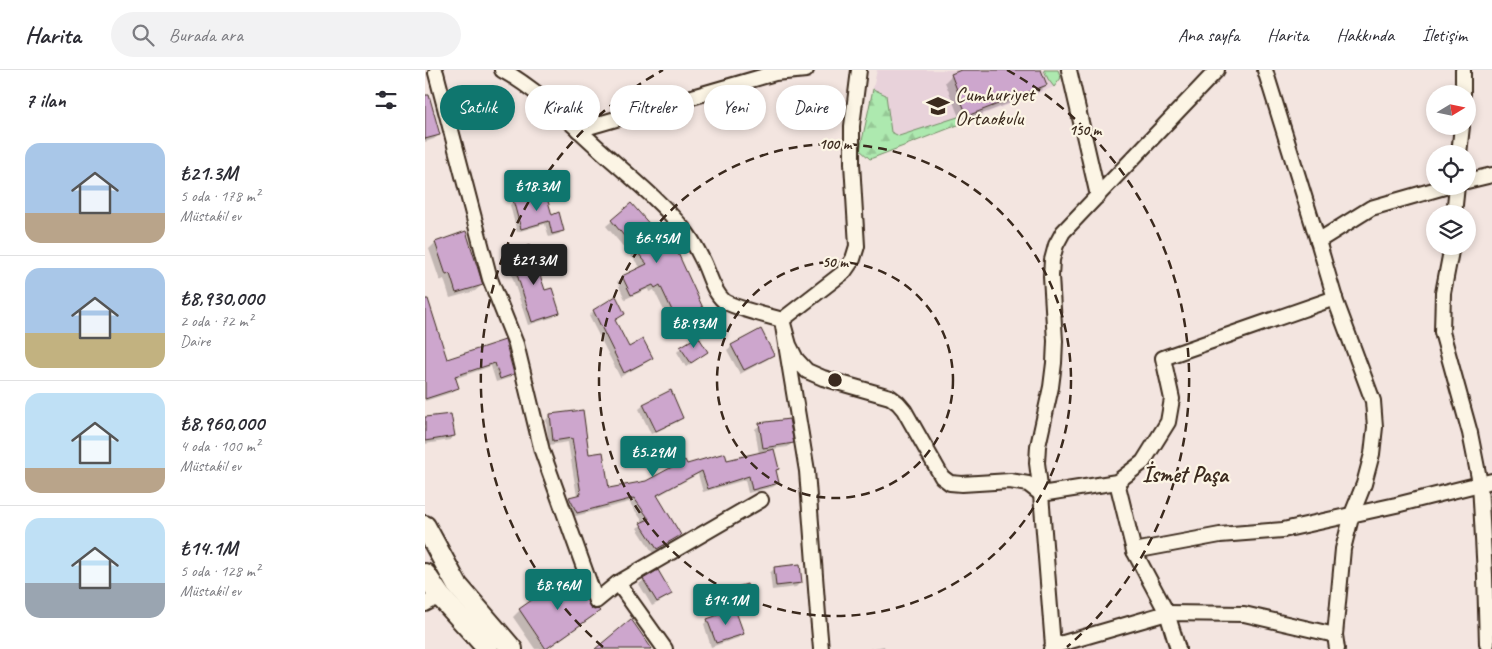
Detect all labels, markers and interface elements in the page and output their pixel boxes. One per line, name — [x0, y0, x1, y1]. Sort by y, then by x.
search box — [111, 12, 461, 57]
text: Harita — [25, 20, 81, 50]
icon: search — [129, 21, 157, 49]
text: Burada ara — [169, 23, 243, 47]
text: Ana sayfa — [1178, 24, 1239, 46]
text: Harita — [1267, 24, 1308, 46]
text: Hakkında — [1336, 24, 1394, 46]
text: İletişim — [1422, 24, 1467, 46]
place label: Cumhuriyet Ortaokulu — [955, 81, 1036, 131]
chip: Satılık — [440, 85, 515, 130]
chip: Kiralık — [525, 85, 600, 130]
chip: Filtreler — [610, 85, 694, 130]
chip: Yeni — [704, 85, 766, 130]
chip: Daire — [776, 85, 846, 130]
north arrow — [1426, 85, 1476, 135]
map controls — [1426, 85, 1476, 255]
icon: filters — [372, 86, 400, 114]
text: 7 ilan — [25, 87, 66, 113]
school or university icon: Cumhuriyet Ortaokulu — [925, 93, 951, 119]
text: 150 m — [1069, 121, 1103, 140]
text: 100 m — [819, 135, 853, 154]
button: locate — [1426, 145, 1476, 195]
text: ₺21.3M — [180, 160, 237, 186]
icon: home — [65, 163, 125, 223]
pin: ₺18.3M — [496, 170, 578, 212]
text: ₺18.3M — [515, 176, 559, 196]
text: 5 oda · 178 m² — [180, 186, 260, 206]
button: layers — [1426, 205, 1476, 255]
text: Müstakil ev — [180, 206, 241, 226]
pin: ₺6.45M — [616, 222, 698, 264]
text: ₺6.45M — [635, 228, 679, 248]
pin: ₺21.3M — [493, 244, 575, 286]
text: ₺21.3M — [512, 250, 556, 270]
text: 50 m — [822, 253, 849, 272]
text: ₺8,930,000 — [180, 285, 264, 311]
icon: home — [65, 288, 125, 348]
pin: ₺8.93M — [653, 306, 735, 349]
text: 2 oda · 72 m² — [180, 311, 253, 331]
text: ₺8.93M — [672, 313, 716, 333]
text: Daire — [180, 331, 210, 351]
centre of rings — [826, 371, 844, 389]
text: ₺8,960,000 — [180, 410, 264, 436]
icon: home — [65, 413, 125, 473]
text: 4 oda · 100 m² — [180, 436, 260, 456]
pin: ₺5.29M — [612, 436, 694, 478]
text: ₺5.29M — [631, 442, 675, 462]
text: Müstakil ev — [180, 456, 241, 476]
district label: İsmet Paşa — [1142, 461, 1230, 489]
text: ₺14.1M — [180, 535, 237, 561]
icon: home — [65, 538, 125, 598]
text: 5 oda · 128 m² — [180, 561, 260, 581]
pin: ₺8.96M — [517, 568, 599, 611]
text: ₺8.96M — [536, 575, 580, 595]
text: Müstakil ev — [180, 581, 241, 601]
pin: ₺14.1M — [685, 584, 767, 626]
text: ₺14.1M — [704, 590, 748, 610]

